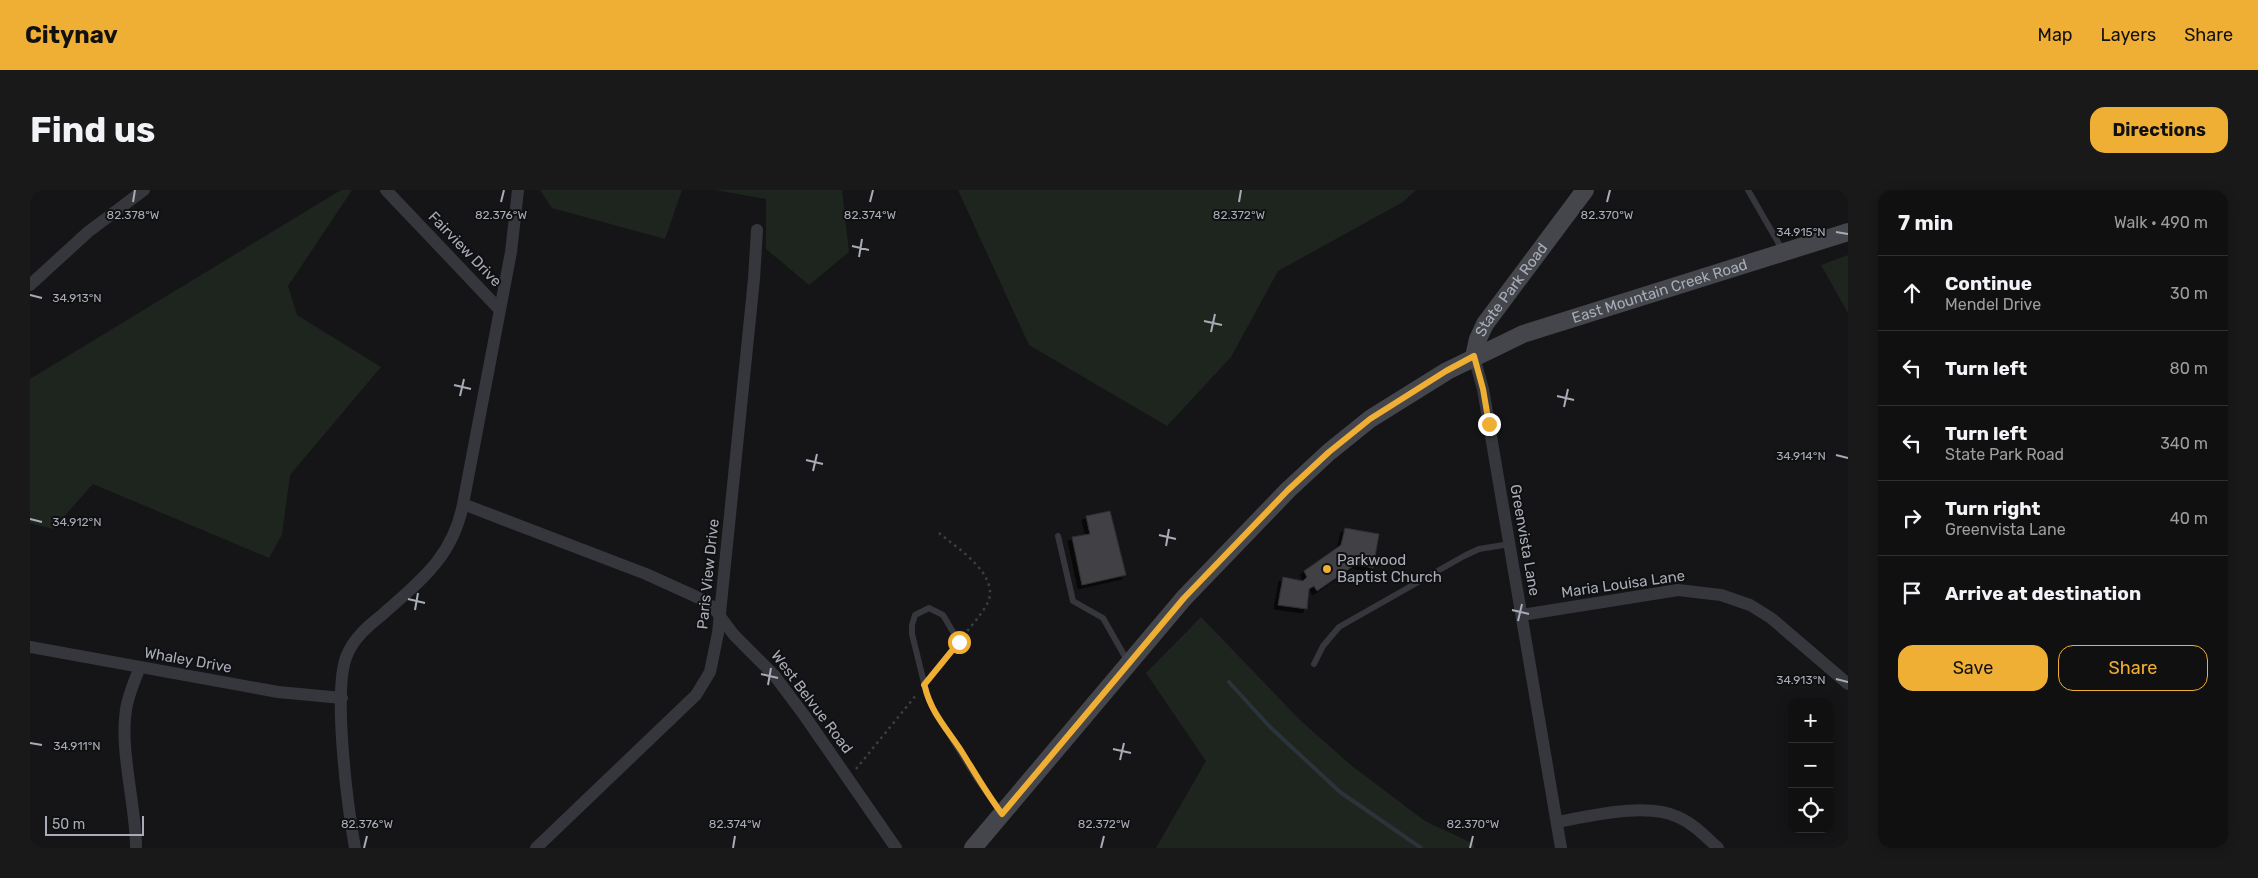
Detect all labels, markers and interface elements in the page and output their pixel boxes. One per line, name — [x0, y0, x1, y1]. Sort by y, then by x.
text: Citynav — [25, 21, 118, 49]
text: Map — [2038, 24, 2073, 46]
text: Layers — [2101, 24, 2156, 46]
text: Share — [2184, 24, 2233, 46]
button: Directions — [2090, 107, 2228, 153]
text: Find us — [30, 109, 155, 151]
text: 82.378°W — [107, 208, 160, 222]
street label: Fairview Drive — [425, 208, 505, 290]
text: 82.376°W — [475, 208, 527, 222]
text: 82.374°W — [844, 208, 897, 222]
text: 82.372°W — [1213, 208, 1266, 222]
text: 82.370°W — [1581, 208, 1634, 222]
text: 7 min — [1898, 210, 1953, 235]
text: Walk · 490 m — [2114, 213, 2208, 232]
text: 34.915°N — [1776, 225, 1826, 239]
street label: State Park Road — [1471, 239, 1551, 339]
street label: East Mountain Creek Road — [1570, 255, 1750, 327]
text: Continue — [1945, 272, 2032, 295]
icon: ahead — [1898, 279, 1926, 307]
text: 30 m — [2170, 284, 2208, 303]
text: 34.913°N — [52, 291, 102, 305]
text: Mendel Drive — [1945, 295, 2041, 314]
icon: left — [1898, 354, 1926, 382]
text: Turn left — [1945, 357, 2027, 380]
text: 80 m — [2170, 359, 2208, 378]
route end — [1478, 413, 1501, 436]
text: Turn left — [1945, 422, 2027, 445]
icon: left — [1898, 429, 1926, 457]
text: 340 m — [2160, 434, 2208, 453]
text: State Park Road — [1945, 445, 2064, 464]
text: 34.914°N — [1776, 449, 1826, 463]
street label: Greenvista Lane — [1506, 483, 1544, 597]
text: Turn right — [1945, 497, 2040, 520]
icon: right — [1898, 504, 1926, 532]
text: 40 m — [2170, 509, 2208, 528]
text: 34.912°N — [52, 515, 102, 529]
street label: Paris View Drive — [693, 518, 723, 630]
text: Greenvista Lane — [1945, 520, 2066, 539]
place label: Parkwood Baptist Church — [1337, 551, 1442, 586]
marker: Parkwood Baptist Church — [1321, 563, 1333, 575]
street label: Maria Louisa Lane — [1560, 566, 1686, 602]
icon: arrive — [1898, 579, 1926, 607]
text: Arrive at destination — [1945, 582, 2141, 605]
route start — [948, 631, 971, 654]
street label: Whaley Drive — [143, 643, 233, 677]
button: Save — [1898, 645, 2048, 691]
button: Share — [2058, 645, 2208, 691]
street label: West Belvue Road — [767, 647, 857, 757]
text: 34.913°N — [1776, 673, 1826, 687]
map controls — [1788, 698, 1833, 833]
button: + — [1788, 698, 1833, 743]
text: 34.911°N — [53, 739, 101, 753]
button: − — [1788, 743, 1833, 788]
button: locate — [1788, 788, 1833, 833]
scale bar — [45, 813, 144, 836]
text: 50 m — [52, 816, 85, 833]
text: 82.376°W — [341, 817, 393, 831]
text: 82.374°W — [709, 817, 762, 831]
text: 82.372°W — [1078, 817, 1131, 831]
text: 82.370°W — [1447, 817, 1500, 831]

